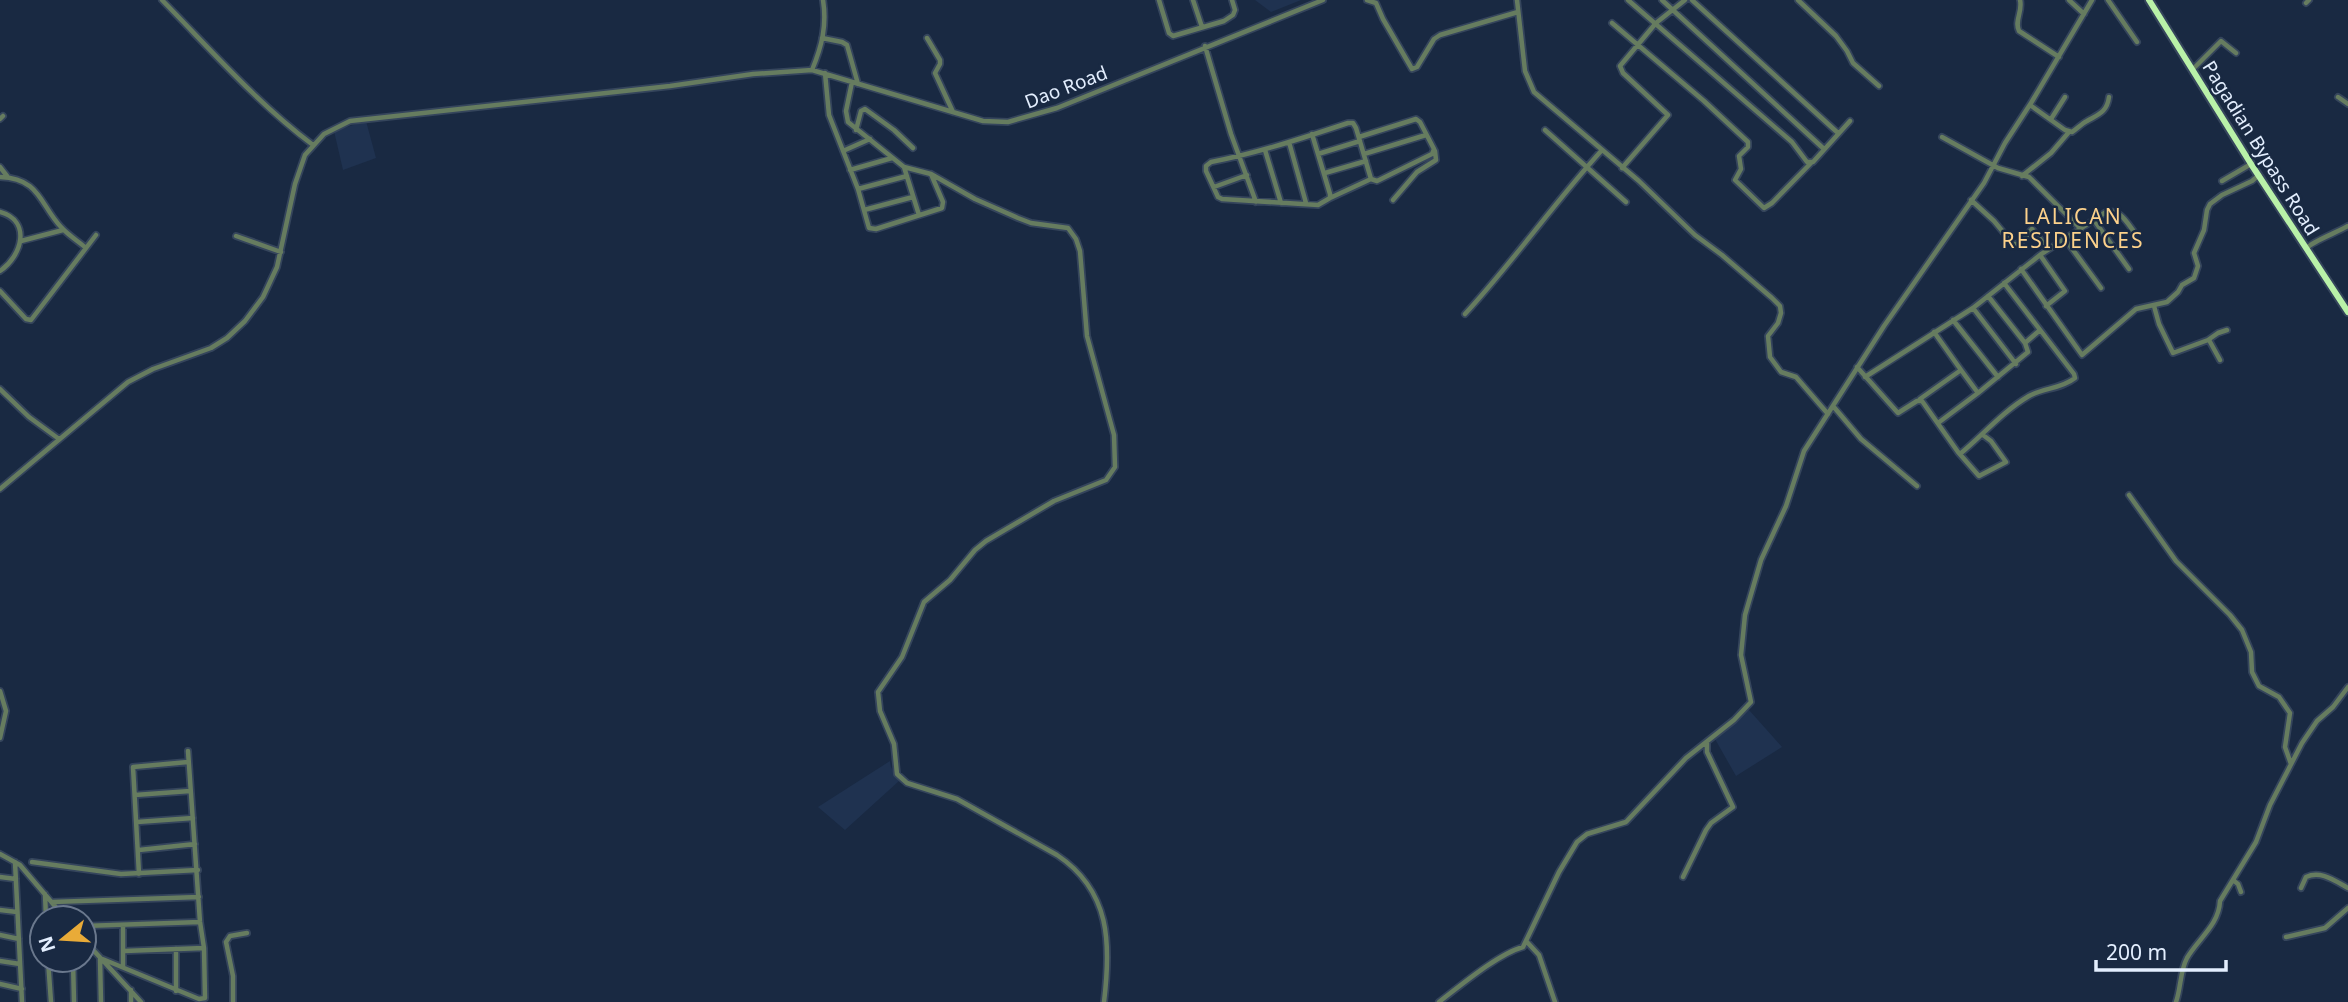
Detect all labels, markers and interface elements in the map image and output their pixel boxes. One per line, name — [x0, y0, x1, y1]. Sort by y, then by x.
street label: Pagadian Bypass Road — [2197, 56, 2325, 240]
street label: Dao Road — [1021, 59, 1111, 115]
district label: LALICAN RESIDENCES — [2002, 202, 2144, 254]
north arrow — [28, 904, 98, 974]
scale bar — [2096, 928, 2226, 972]
text: N — [32, 933, 62, 956]
text: 200 m — [2106, 938, 2167, 966]

